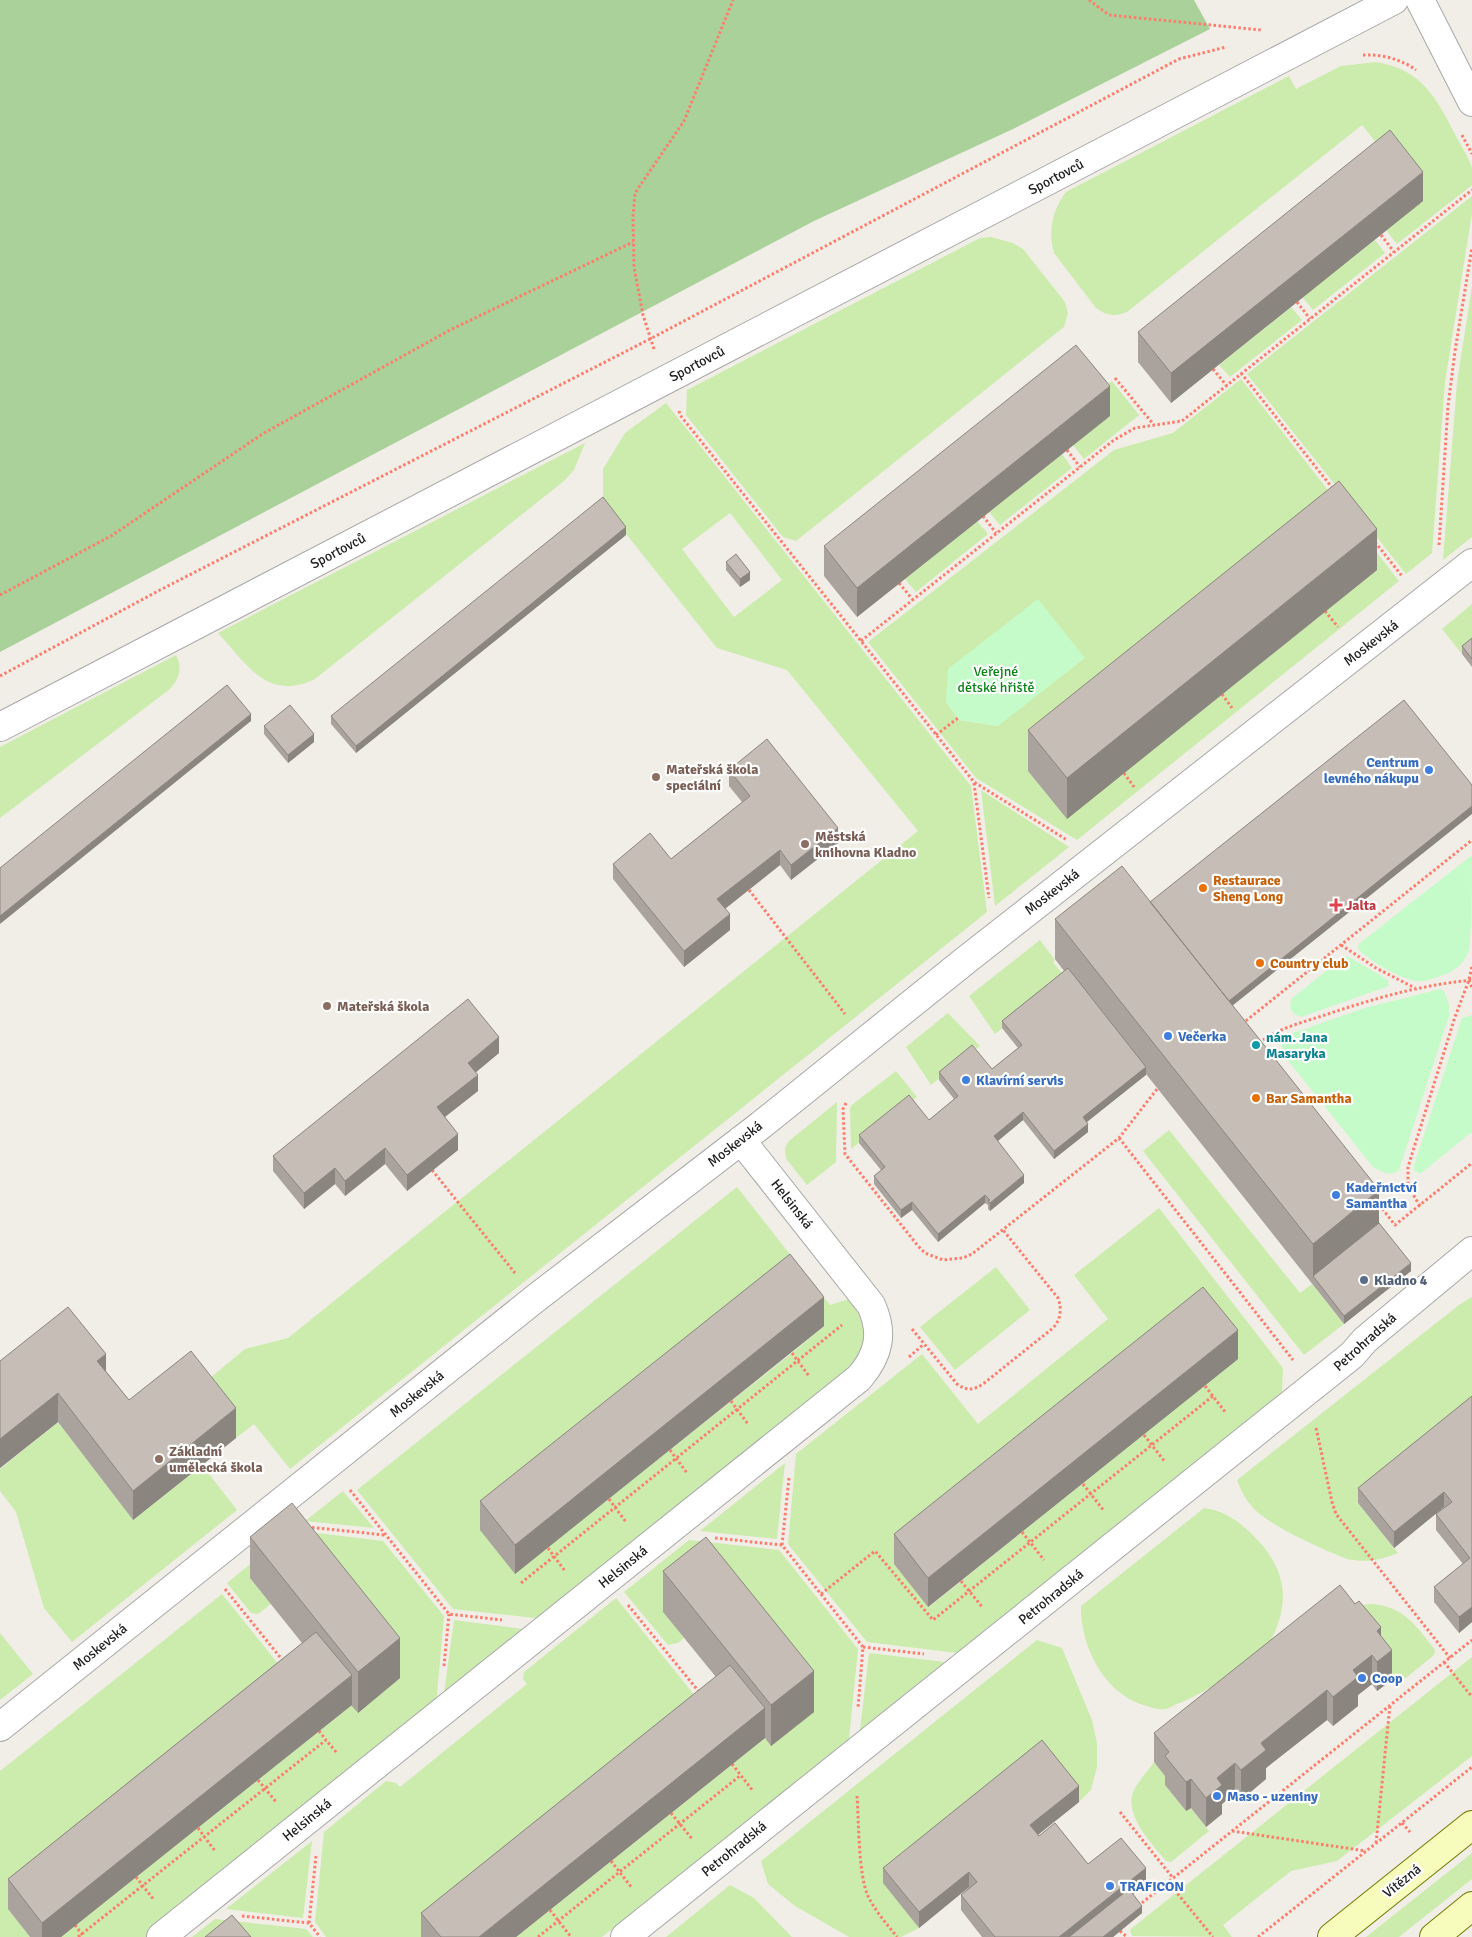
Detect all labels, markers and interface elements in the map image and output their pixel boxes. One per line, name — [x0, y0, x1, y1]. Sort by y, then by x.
street label: Sportovců — [1025, 155, 1087, 199]
street label: Sportovců — [666, 342, 728, 386]
street label: Sportovců — [307, 529, 369, 573]
street label: Moskevská — [1340, 616, 1402, 670]
park label: Veřejné dětské hřiště — [958, 663, 1035, 696]
place label: Centrum levného nákupu — [1324, 754, 1419, 787]
place label: Mateřská škola speciální — [666, 761, 758, 794]
marker: Centrum levného nákupu — [1423, 764, 1435, 776]
marker: Mateřská škola speciální — [650, 771, 662, 783]
place label: Městská knihovna Kladno — [815, 828, 916, 861]
marker: Městská knihovna Kladno — [799, 838, 811, 850]
street label: Moskevská — [1021, 865, 1083, 919]
place label: Restaurace Sheng Long — [1213, 872, 1284, 905]
marker: Restaurace Sheng Long — [1197, 882, 1209, 894]
place label: Jalta — [1346, 897, 1376, 914]
marker: Jalta — [1330, 899, 1342, 911]
place label: Country club — [1270, 955, 1349, 972]
marker: Country club — [1254, 957, 1266, 969]
place label: Mateřská škola — [337, 998, 429, 1015]
marker: Mateřská škola — [321, 1000, 333, 1012]
place label: Večerka — [1178, 1028, 1226, 1045]
place label: nám. Jana Masaryka — [1266, 1029, 1328, 1062]
marker: Večerka — [1162, 1030, 1174, 1042]
marker: nám. Jana Masaryka — [1250, 1039, 1262, 1051]
place label: Klavírní servis — [976, 1072, 1064, 1089]
marker: Klavírní servis — [960, 1074, 972, 1086]
place label: Bar Samantha — [1266, 1090, 1352, 1107]
marker: Bar Samantha — [1250, 1092, 1262, 1104]
street label: Moskevská — [704, 1117, 766, 1171]
street label: Helsinská — [767, 1176, 817, 1232]
place label: Kadeřnictví Samantha — [1346, 1179, 1418, 1212]
marker: Kadeřnictví Samantha — [1330, 1189, 1342, 1201]
place label: Kladno 4 — [1374, 1272, 1428, 1289]
marker: Kladno 4 — [1358, 1274, 1370, 1286]
street label: Petrohradská — [1330, 1309, 1400, 1375]
street label: Moskevská — [386, 1367, 448, 1421]
place label: Základní umělecká škola — [169, 1443, 263, 1476]
marker: Základní umělecká škola — [153, 1453, 165, 1465]
street label: Helsinská — [595, 1542, 651, 1592]
street label: Petrohradská — [1015, 1566, 1087, 1628]
street label: Moskevská — [69, 1620, 131, 1674]
place label: Coop — [1372, 1670, 1403, 1687]
marker: Coop — [1356, 1672, 1368, 1684]
place label: Maso - uzeniny — [1227, 1788, 1318, 1805]
marker: Maso - uzeniny — [1211, 1790, 1223, 1802]
street label: Helsinská — [279, 1795, 335, 1845]
street label: Petrohradská — [698, 1818, 770, 1880]
street label: Vítězná — [1379, 1860, 1425, 1902]
place label: TRAFICON — [1120, 1878, 1184, 1895]
marker: TRAFICON — [1104, 1880, 1116, 1892]

